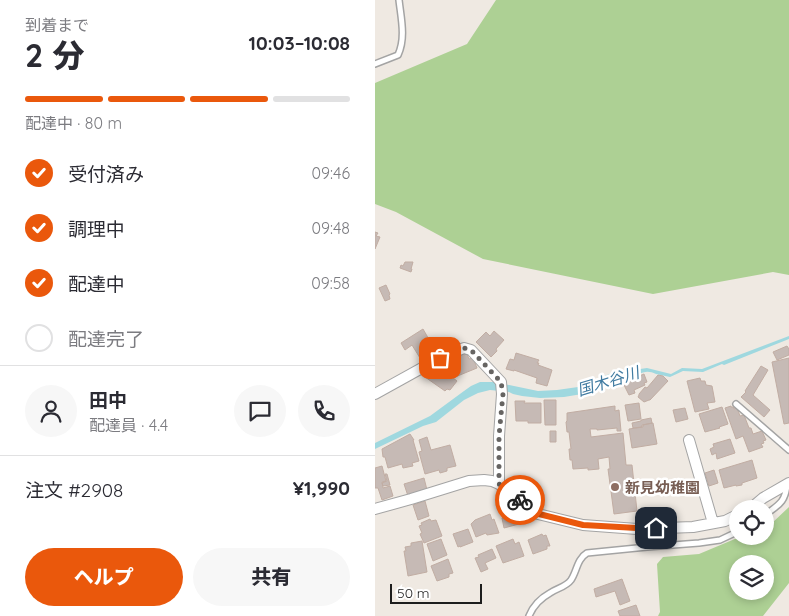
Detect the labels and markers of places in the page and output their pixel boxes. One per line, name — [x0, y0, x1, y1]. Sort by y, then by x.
pin — [419, 337, 461, 379]
place label: 新見幼稚園 — [625, 478, 700, 497]
marker: 新見幼稚園 — [609, 481, 621, 493]
pin — [635, 507, 677, 549]

